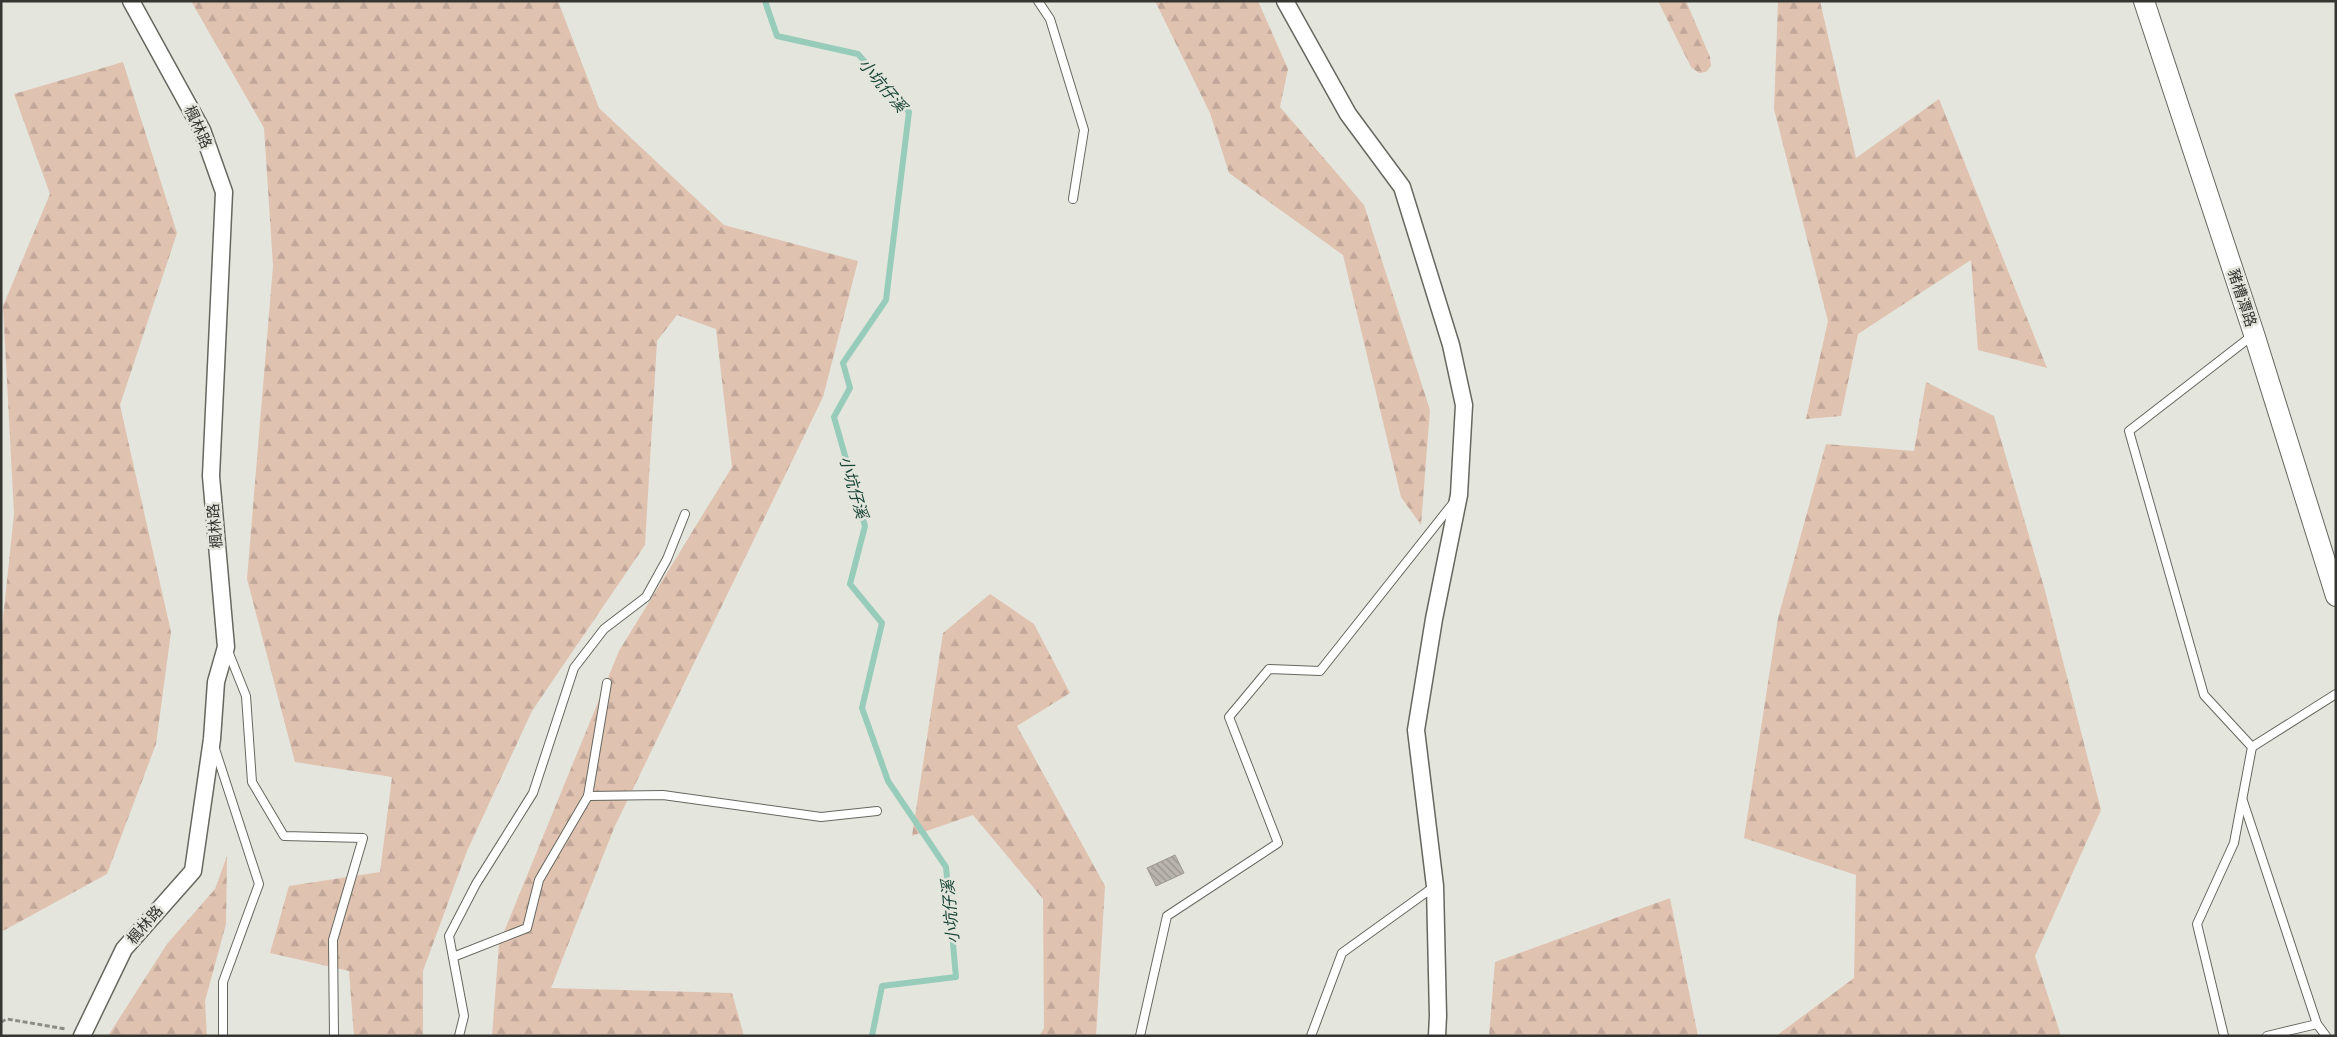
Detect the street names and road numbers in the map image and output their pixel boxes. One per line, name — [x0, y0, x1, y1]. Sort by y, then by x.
street label: 楓林路 — [181, 103, 215, 151]
street label: 豬槽潭路 — [2224, 267, 2260, 329]
street label: 楓林路 — [204, 503, 226, 549]
street label: 楓林路 — [123, 902, 167, 948]

